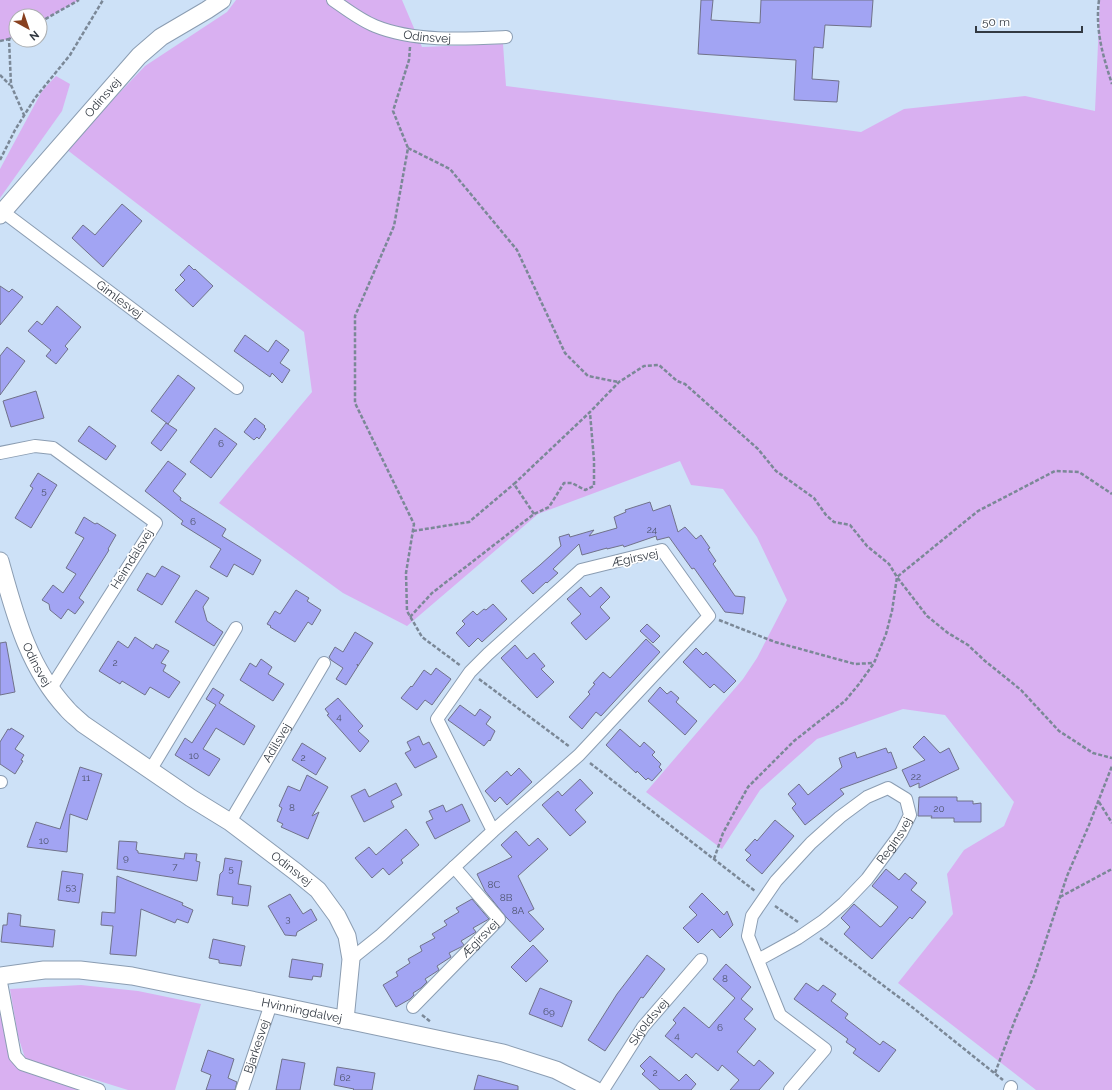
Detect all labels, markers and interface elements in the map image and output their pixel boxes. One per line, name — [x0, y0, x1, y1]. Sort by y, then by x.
north arrow — [8, 8, 48, 48]
scale bar — [976, 8, 1082, 34]
text: 50 m — [982, 15, 1010, 29]
street label: Odinsvej — [402, 27, 451, 46]
text: N — [27, 28, 42, 43]
street label: Odinsvej — [82, 75, 124, 120]
street label: Gimlesvej — [94, 278, 145, 321]
house number: 6 — [218, 438, 224, 449]
house number: 5 — [41, 485, 47, 496]
house number: 6 — [190, 516, 196, 527]
house number: 24 — [647, 524, 658, 535]
street label: Heimdalsvej — [108, 526, 156, 592]
street label: Ægirsvej — [609, 546, 660, 570]
street label: Odinsvej — [20, 640, 54, 689]
house number: 2 — [112, 657, 118, 668]
house number: 4 — [336, 711, 342, 722]
street label: Adilsvej — [260, 721, 294, 765]
house number: 10 — [189, 750, 199, 761]
house number: 2 — [300, 752, 306, 763]
house number: 22 — [911, 771, 921, 782]
house number: 11 — [82, 772, 91, 783]
house number: 8 — [289, 802, 295, 813]
house number: 20 — [933, 803, 945, 814]
street label: Reginsvej — [874, 815, 915, 867]
house number: 10 — [39, 835, 49, 846]
street label: Odinsvej — [268, 849, 315, 889]
house number: 9 — [123, 852, 129, 863]
house number: 7 — [172, 861, 178, 872]
house number: 5 — [228, 863, 234, 874]
house number: 8C — [488, 879, 501, 890]
house number: 53 — [66, 881, 76, 892]
house number: 8B — [500, 892, 513, 903]
house number: 8A — [512, 905, 525, 916]
house number: 3 — [285, 913, 291, 924]
street label: Ægirsvej — [458, 917, 502, 961]
house number: 8 — [722, 973, 728, 984]
street label: Hvinningdalvej — [260, 995, 343, 1026]
street label: Skjoldsvej — [626, 996, 671, 1048]
house number: 69 — [543, 1006, 555, 1017]
street label: Bjarkesvej — [241, 1018, 272, 1075]
house number: 6 — [717, 1022, 723, 1033]
house number: 4 — [674, 1030, 680, 1041]
house number: 2 — [652, 1067, 658, 1078]
house number: 62 — [339, 1072, 351, 1083]

